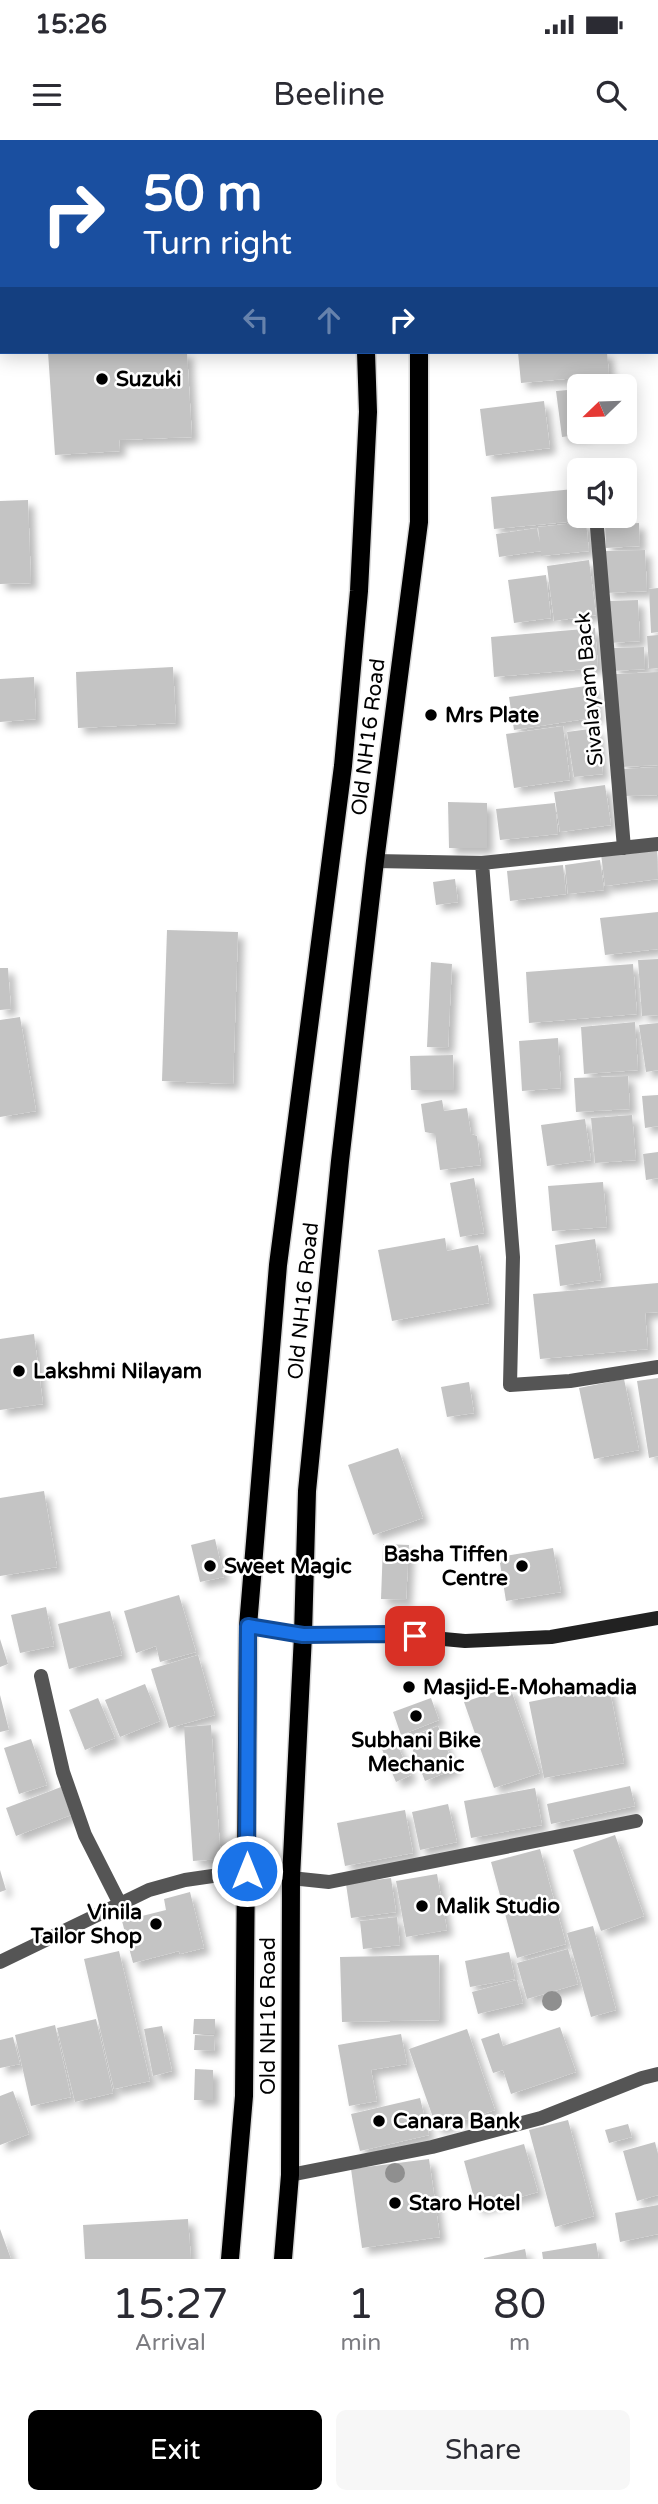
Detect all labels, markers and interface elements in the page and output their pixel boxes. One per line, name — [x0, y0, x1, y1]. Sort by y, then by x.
text: 15:26 — [35, 9, 107, 40]
icon: menu — [28, 76, 66, 114]
text: Beeline — [273, 76, 385, 114]
icon: search — [592, 76, 630, 114]
text: 50 m — [143, 165, 262, 224]
icon: right — [28, 168, 119, 259]
text: Turn right — [143, 225, 292, 263]
icon: left — [237, 301, 275, 339]
icon: ahead — [310, 301, 348, 339]
icon: right — [383, 301, 421, 339]
place label: Suzuki — [116, 367, 181, 392]
marker: Suzuki — [94, 371, 110, 387]
north arrow — [567, 374, 637, 444]
map controls — [567, 374, 637, 528]
button: sound — [567, 458, 637, 528]
street label: Sivalayam Back — [570, 611, 609, 767]
street label: Old NH16 Road — [346, 657, 391, 817]
place label: Mrs Plate — [445, 703, 539, 728]
marker: Mrs Plate — [423, 707, 439, 723]
street label: Old NH16 Road — [283, 1221, 324, 1381]
place label: Lakshmi Nilayam — [33, 1359, 202, 1384]
marker: Lakshmi Nilayam — [11, 1363, 27, 1379]
place label: Basha Tiffen Centre — [383, 1542, 508, 1591]
place label: Sweet Magic — [224, 1554, 352, 1579]
marker: Sweet Magic — [202, 1558, 218, 1574]
marker: Basha Tiffen Centre — [514, 1558, 530, 1574]
pin — [385, 1606, 445, 1666]
icon: arrive — [396, 1617, 434, 1655]
place label: Masjid-E-Mohamadia — [423, 1675, 637, 1700]
marker: Masjid-E-Mohamadia — [401, 1679, 417, 1695]
marker: Subhani Bike Mechanic — [408, 1708, 424, 1724]
place label: Subhani Bike Mechanic — [351, 1728, 481, 1777]
position arrow — [210, 1834, 284, 1908]
place label: Malik Studio — [436, 1894, 560, 1919]
marker: Malik Studio — [414, 1898, 430, 1914]
place label: Vinila Tailor Shop — [30, 1900, 142, 1949]
marker: Vinila Tailor Shop — [148, 1916, 164, 1932]
street label: Old NH16 Road — [256, 1937, 281, 2095]
place label: Canara Bank — [393, 2109, 520, 2134]
marker: Canara Bank — [371, 2113, 387, 2129]
place label: Staro Hotel — [409, 2191, 521, 2216]
marker: Staro Hotel — [387, 2195, 403, 2211]
text: 15:27 — [112, 2279, 228, 2330]
text: 1 — [348, 2279, 374, 2330]
text: 80 — [493, 2279, 546, 2330]
text: Arrival — [135, 2329, 206, 2357]
text: min — [340, 2329, 381, 2357]
text: m — [509, 2329, 530, 2357]
button: Exit — [28, 2410, 322, 2490]
button: Share — [336, 2410, 630, 2490]

